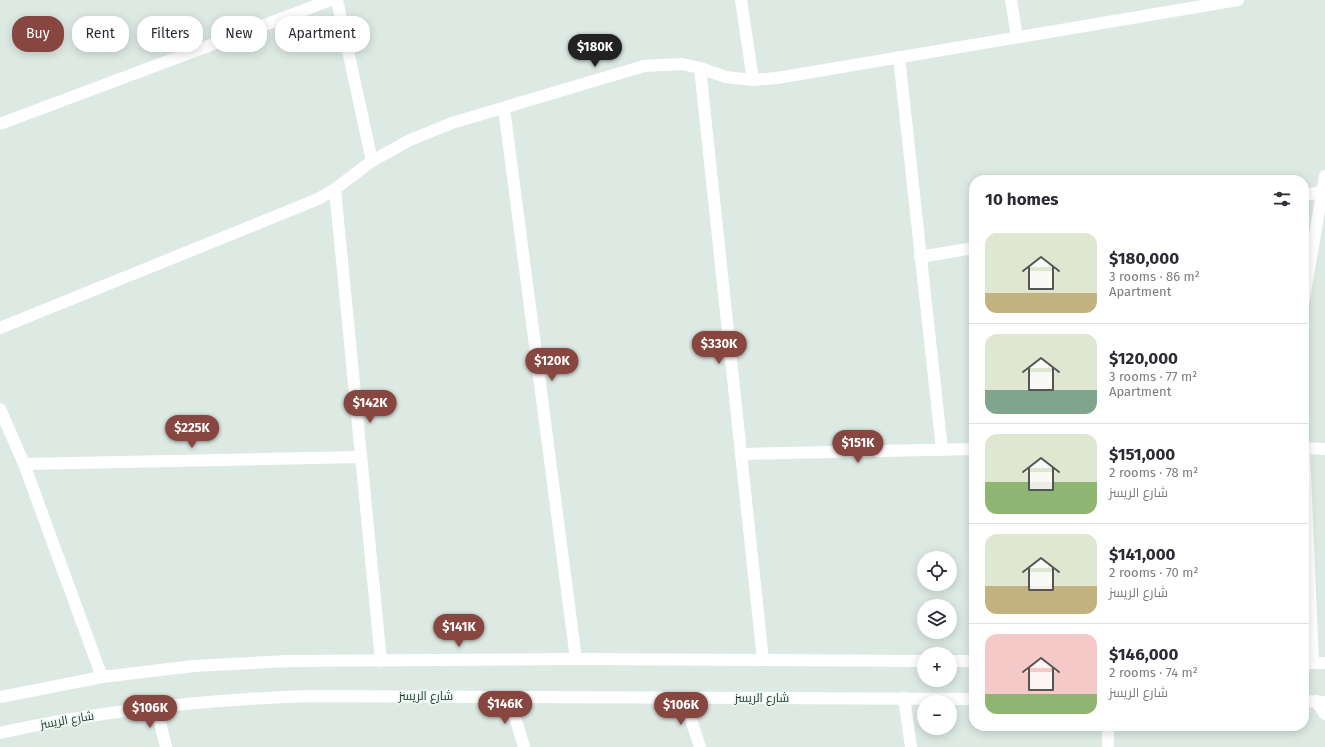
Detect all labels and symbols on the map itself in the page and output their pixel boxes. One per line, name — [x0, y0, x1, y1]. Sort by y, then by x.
pin: $180K — [567, 34, 623, 68]
pin: $330K — [691, 331, 747, 365]
pin: $120K — [524, 348, 580, 382]
pin: $142K — [342, 390, 398, 424]
pin: $225K — [164, 415, 220, 449]
pin: $151K — [830, 430, 886, 464]
pin: $141K — [431, 614, 487, 648]
street label: شارع الريسز — [398, 689, 453, 704]
pin: $146K — [477, 691, 533, 725]
street label: شارع الريسز — [734, 691, 789, 706]
pin: $106K — [653, 692, 709, 726]
pin: $106K — [122, 695, 178, 729]
street label: شارع الريسز — [38, 708, 95, 733]

